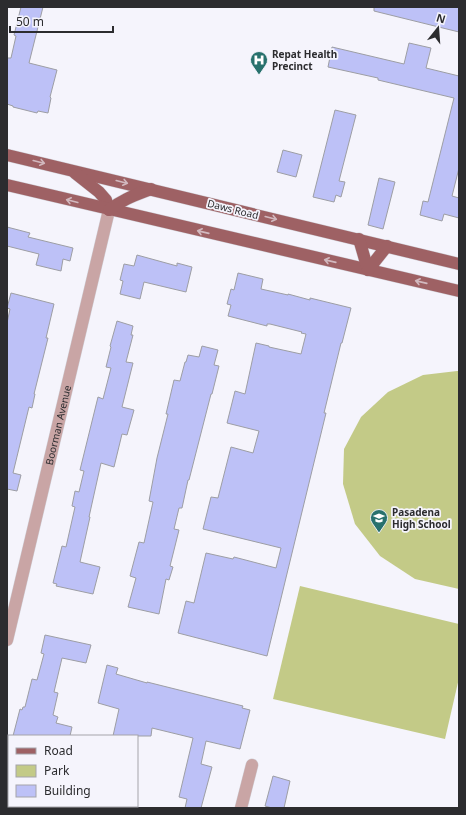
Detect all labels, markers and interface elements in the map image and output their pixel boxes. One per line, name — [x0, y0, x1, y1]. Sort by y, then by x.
scale bar — [10, 8, 113, 34]
north arrow — [418, 8, 458, 48]
text: N — [435, 9, 448, 26]
text: 50 m — [16, 13, 44, 30]
place label: Repat Health Precinct — [272, 47, 337, 73]
hospital icon: Repat Health Precinct — [249, 50, 269, 75]
one-way arrow — [32, 159, 45, 167]
one-way arrow — [116, 179, 129, 187]
one-way arrow — [65, 196, 78, 204]
street label: Daws Road — [206, 196, 260, 222]
one-way arrow — [264, 215, 277, 223]
one-way arrow — [197, 227, 210, 235]
one-way arrow — [324, 257, 337, 264]
one-way arrow — [415, 278, 428, 286]
street label: Boorman Avenue — [42, 383, 74, 466]
place label: Pasadena High School — [392, 505, 451, 531]
school or university icon: Pasadena High School — [369, 508, 389, 533]
legend — [8, 735, 138, 807]
text: Road — [44, 742, 73, 759]
text: Park — [44, 762, 70, 779]
text: Building — [44, 782, 91, 799]

